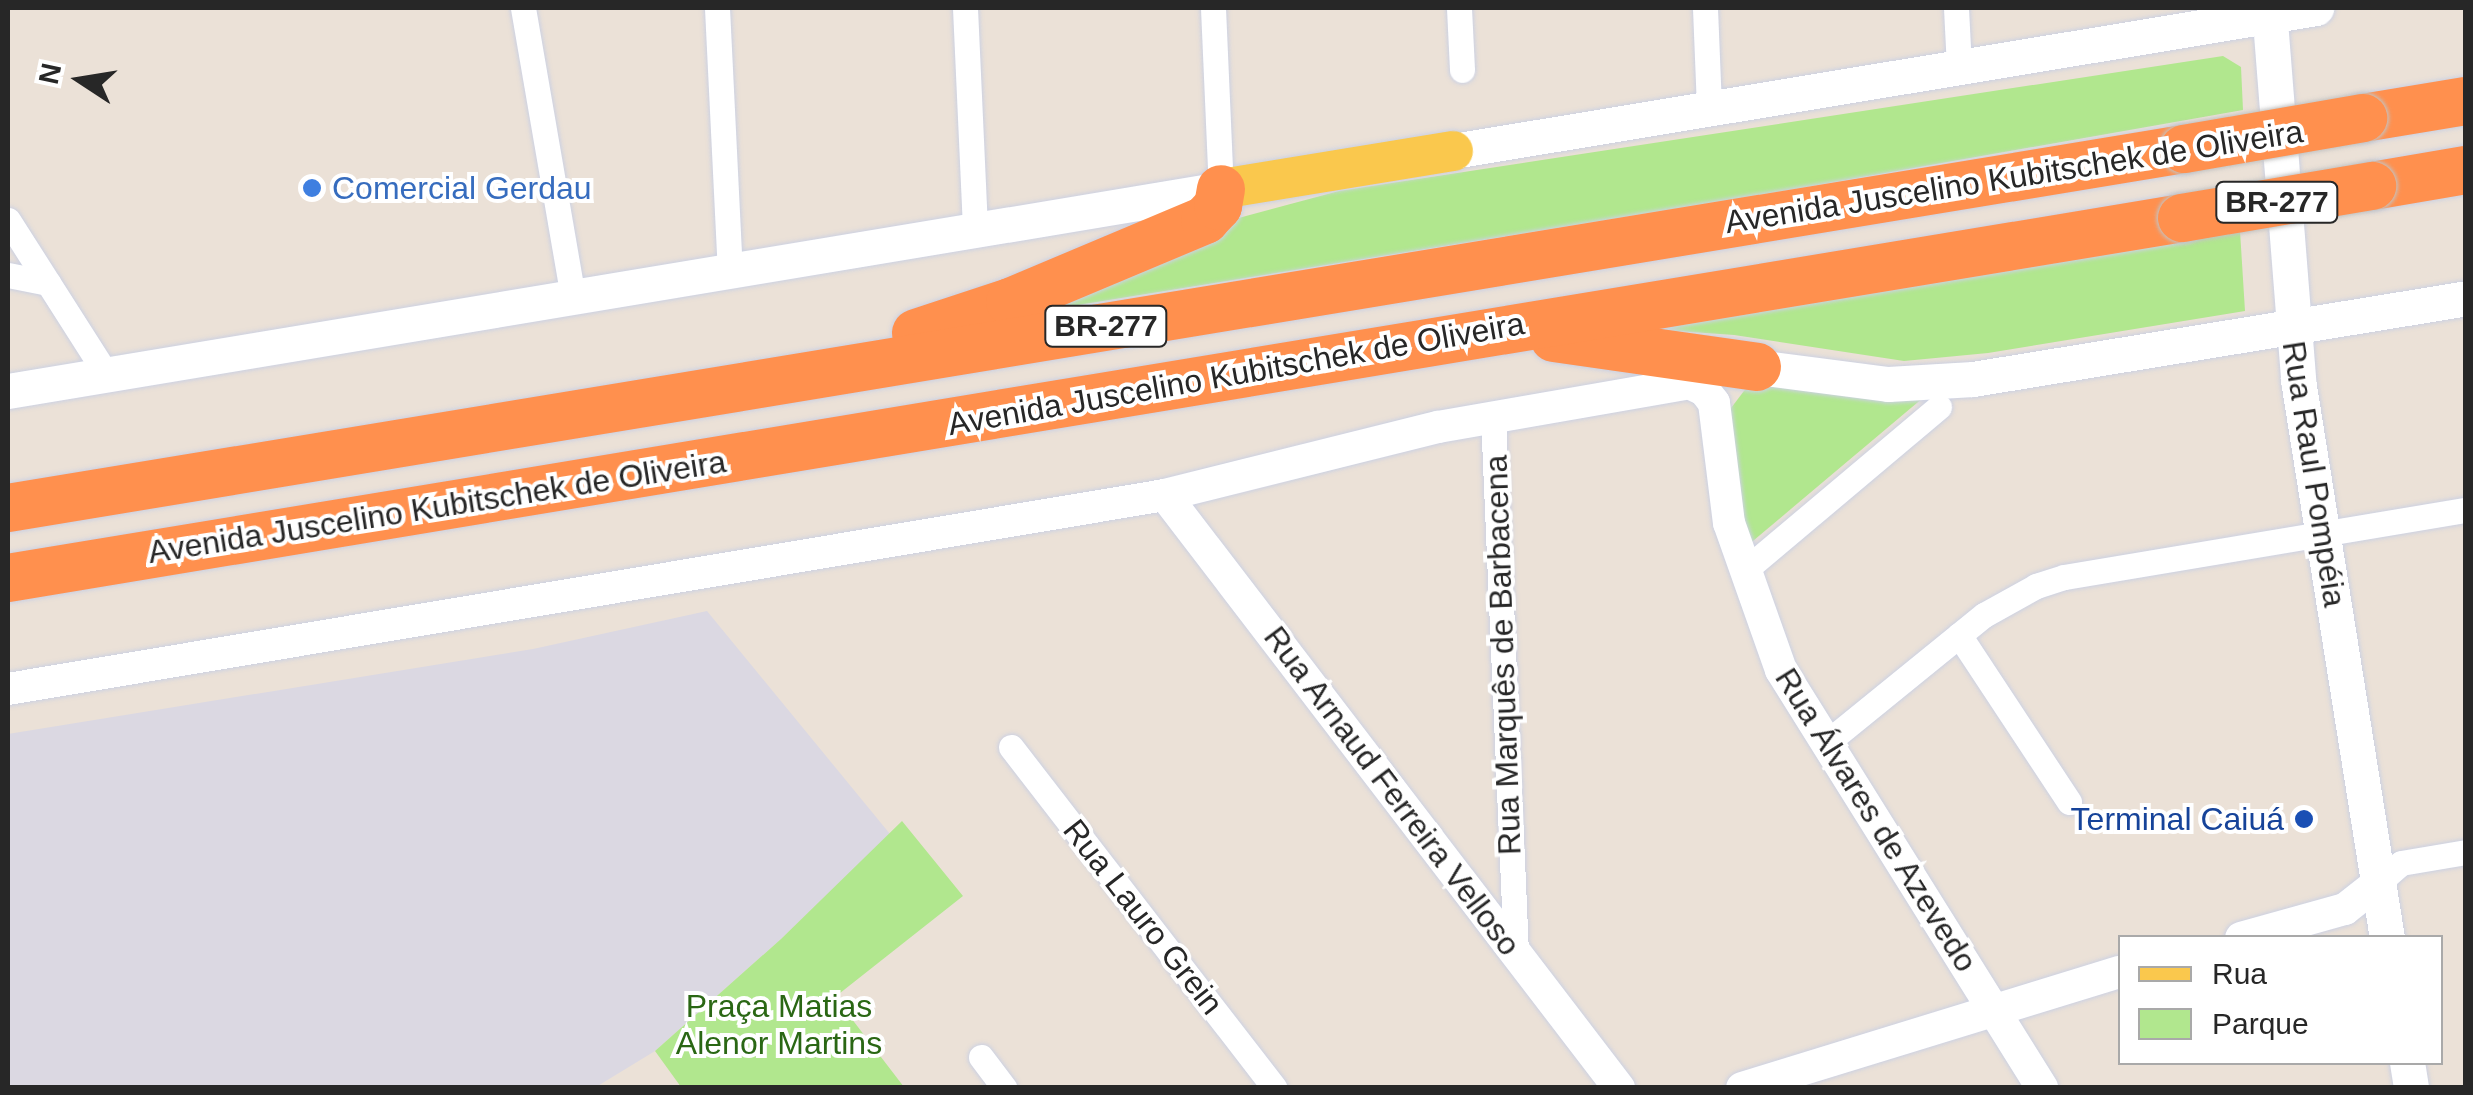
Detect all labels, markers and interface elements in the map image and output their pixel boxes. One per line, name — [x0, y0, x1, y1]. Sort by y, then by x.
north arrow — [30, 30, 130, 130]
text: N — [33, 61, 67, 87]
street label: Avenida Juscelino Kubitschek de Oliveira — [1722, 112, 2306, 242]
place label: Comercial Gerdau — [332, 169, 592, 207]
marker: Comercial Gerdau — [301, 177, 323, 199]
road number: BR-277 — [2214, 177, 2340, 227]
road number: BR-277 — [1044, 301, 1168, 351]
street label: Avenida Juscelino Kubitschek de Oliveira — [945, 304, 1527, 444]
street label: Rua Raul Pompéia — [2274, 338, 2354, 610]
street label: Avenida Juscelino Kubitschek de Oliveira — [145, 442, 729, 572]
street label: Rua Marquês de Barbacena — [1477, 454, 1529, 856]
street label: Rua Arnaud Ferreira Velloso — [1255, 618, 1529, 964]
street label: Rua Álvares de Azevedo — [1766, 660, 1986, 980]
place label: Terminal Caiuá — [2071, 800, 2284, 838]
marker: Terminal Caiuá — [2293, 808, 2315, 830]
street label: Rua Lauro Grein — [1055, 812, 1231, 1022]
legend — [2118, 935, 2443, 1065]
text: Rua — [2212, 957, 2267, 990]
park label: Praça Matias Alenor Martins — [676, 988, 882, 1063]
text: Parque — [2212, 1007, 2309, 1040]

